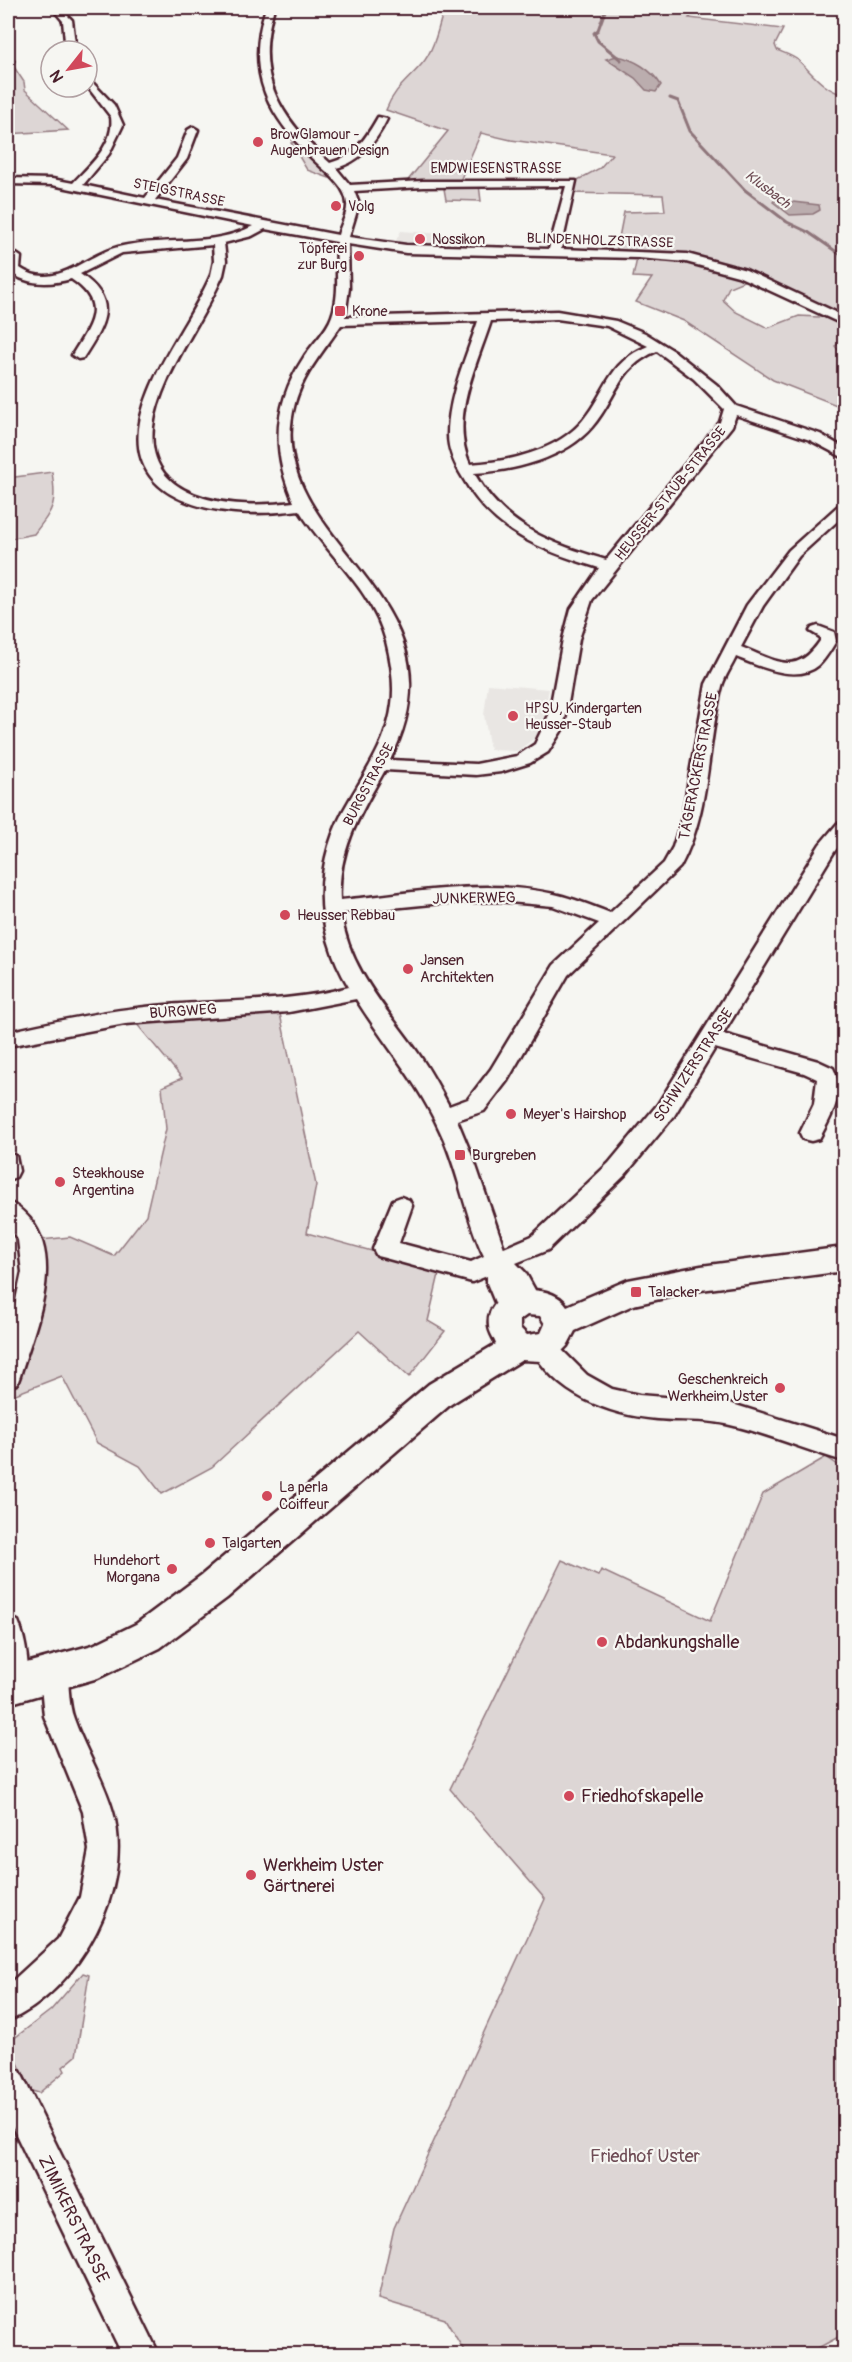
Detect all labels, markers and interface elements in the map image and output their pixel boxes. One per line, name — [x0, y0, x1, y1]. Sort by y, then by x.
north arrow — [39, 39, 99, 99]
text: N — [46, 66, 68, 86]
place label: BrowGlamour - Augenbrauen Design — [270, 126, 389, 159]
marker: BrowGlamour - Augenbrauen Design — [251, 135, 265, 149]
street label: EMDWIESENSTRASSE — [430, 160, 562, 177]
water label: Klusbach — [742, 167, 795, 213]
street label: STEIGSTRASSE — [132, 174, 226, 210]
place label: Volg — [348, 198, 374, 215]
marker: Volg — [329, 199, 343, 213]
street label: BLINDENHOLZSTRASSE — [526, 229, 674, 252]
place label: Nossikon — [432, 231, 485, 248]
marker: Nossikon — [413, 232, 427, 246]
place label: Töpferei zur Burg — [298, 240, 347, 273]
marker: Töpferei zur Burg — [352, 249, 366, 263]
place label: Krone — [352, 303, 387, 320]
marker: Krone — [333, 304, 347, 318]
street label: HEUSSER-STAUB-STRASSE — [611, 423, 730, 564]
street label: TÄGERACKERSTRASSE — [675, 690, 722, 842]
place label: HPSU, Kindergarten Heusser-Staub — [525, 700, 642, 733]
marker: HPSU, Kindergarten Heusser-Staub — [506, 709, 520, 723]
street label: BURGSTRASSE — [340, 740, 397, 829]
street label: JUNKERWEG — [432, 888, 516, 909]
place label: Heusser Rebbau — [297, 906, 395, 925]
marker: Heusser Rebbau — [278, 908, 292, 922]
place label: Jansen Architekten — [420, 951, 494, 987]
marker: Jansen Architekten — [401, 962, 415, 976]
street label: BURGWEG — [149, 1000, 217, 1023]
street label: SCHWIZERSTRASSE — [649, 1005, 737, 1126]
place label: Meyer's Hairshop — [523, 1105, 627, 1124]
marker: Meyer's Hairshop — [504, 1107, 518, 1121]
place label: Burgreben — [472, 1146, 536, 1165]
marker: Burgreben — [453, 1148, 467, 1162]
place label: Steakhouse Argentina — [72, 1164, 145, 1200]
marker: Steakhouse Argentina — [53, 1175, 67, 1189]
place label: Talacker — [648, 1283, 700, 1302]
marker: Talacker — [629, 1285, 643, 1299]
place label: Geschenkreich Werkheim Uster — [667, 1370, 769, 1406]
marker: Geschenkreich Werkheim Uster — [773, 1381, 787, 1395]
place label: La perla Coiffeur — [279, 1478, 330, 1514]
marker: La perla Coiffeur — [260, 1489, 274, 1503]
place label: Talgarten — [222, 1534, 281, 1553]
marker: Talgarten — [203, 1536, 217, 1550]
place label: Hundehort Morgana — [93, 1551, 161, 1587]
marker: Hundehort Morgana — [165, 1562, 179, 1576]
place label: Abdankungshalle — [614, 1631, 740, 1654]
marker: Abdankungshalle — [595, 1635, 609, 1649]
place label: Friedhofskapelle — [581, 1785, 703, 1808]
marker: Friedhofskapelle — [562, 1789, 576, 1803]
place label: Werkheim Uster Gärtnerei — [263, 1854, 384, 1898]
marker: Werkheim Uster Gärtnerei — [244, 1868, 258, 1882]
park label: Friedhof Uster — [590, 2145, 701, 2168]
street label: ZIMIKERSTRASSE — [33, 2152, 114, 2287]

